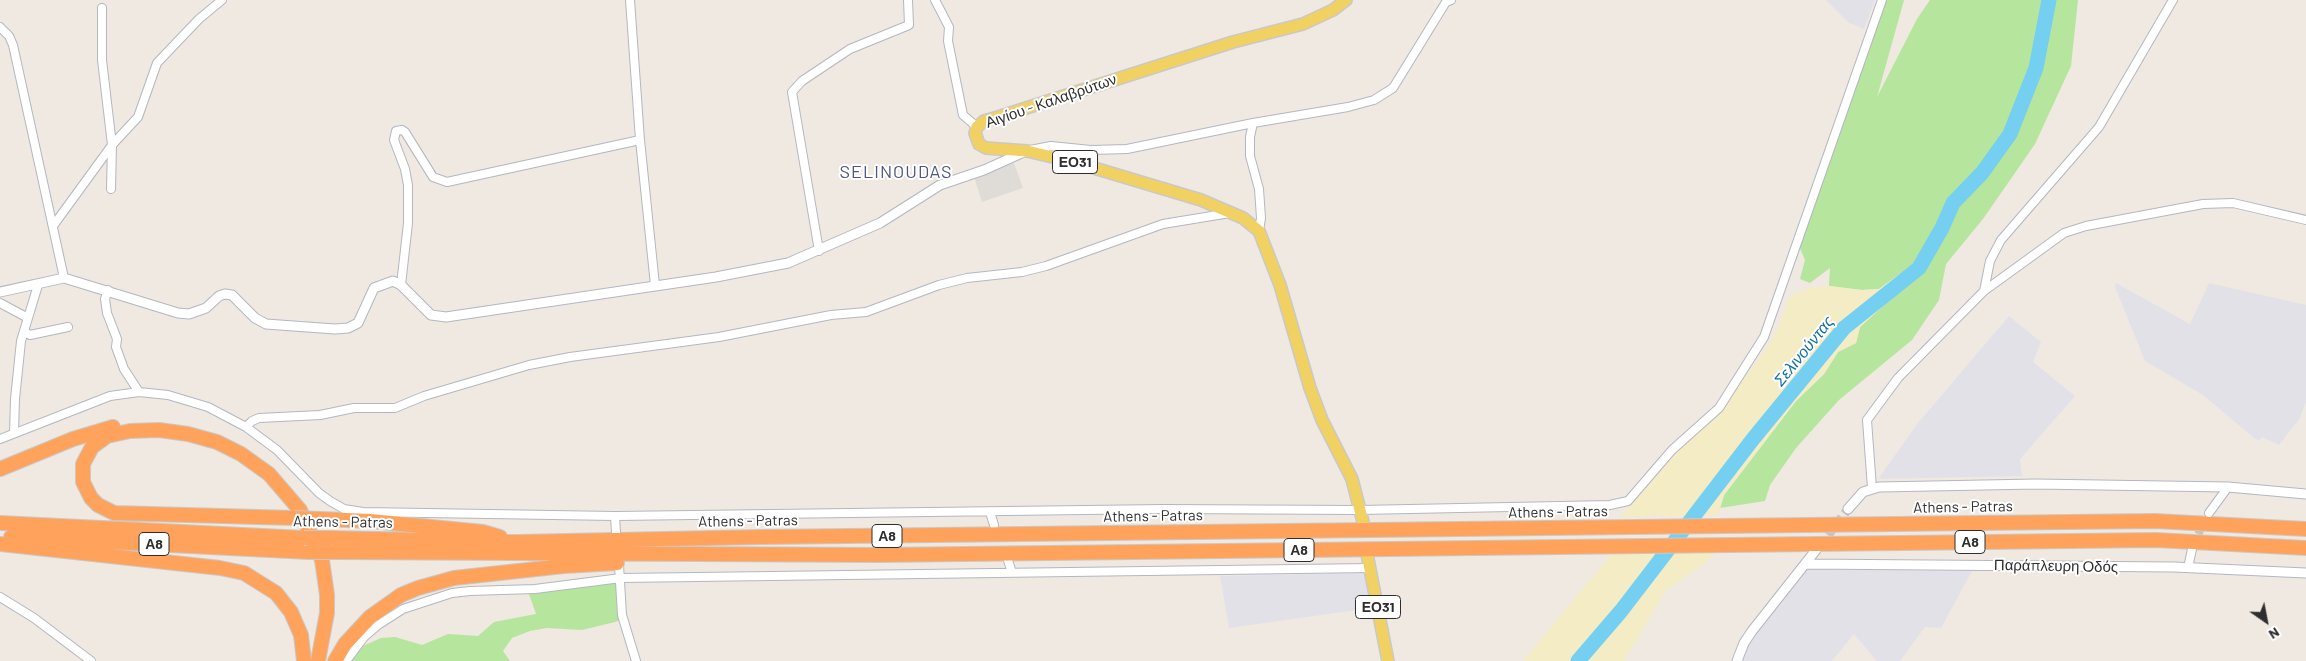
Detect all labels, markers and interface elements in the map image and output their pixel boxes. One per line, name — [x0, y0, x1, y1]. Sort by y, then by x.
street label: Αιγίου - Καλαβρύτων — [983, 70, 1119, 132]
road number: ΕΟ31 — [1052, 150, 1098, 173]
district label: SELINOUDAS — [838, 161, 954, 183]
water label: Σελινούντας — [1770, 312, 1838, 390]
street label: Athens - Patras — [1913, 497, 2013, 517]
street label: Athens - Patras — [1508, 502, 1608, 522]
street label: Athens - Patras — [1103, 506, 1203, 526]
street label: Athens - Patras — [698, 511, 798, 531]
street label: Athens - Patras — [293, 512, 393, 532]
road number: Α8 — [872, 524, 902, 548]
road number: Α8 — [1955, 530, 1985, 554]
road number: Α8 — [139, 532, 169, 556]
road number: Α8 — [1284, 538, 1314, 562]
street label: Παράπλευρη Οδός — [1994, 556, 2118, 576]
road number: ΕΟ31 — [1356, 596, 1400, 618]
north arrow — [2241, 596, 2291, 646]
text: N — [2266, 624, 2283, 644]

